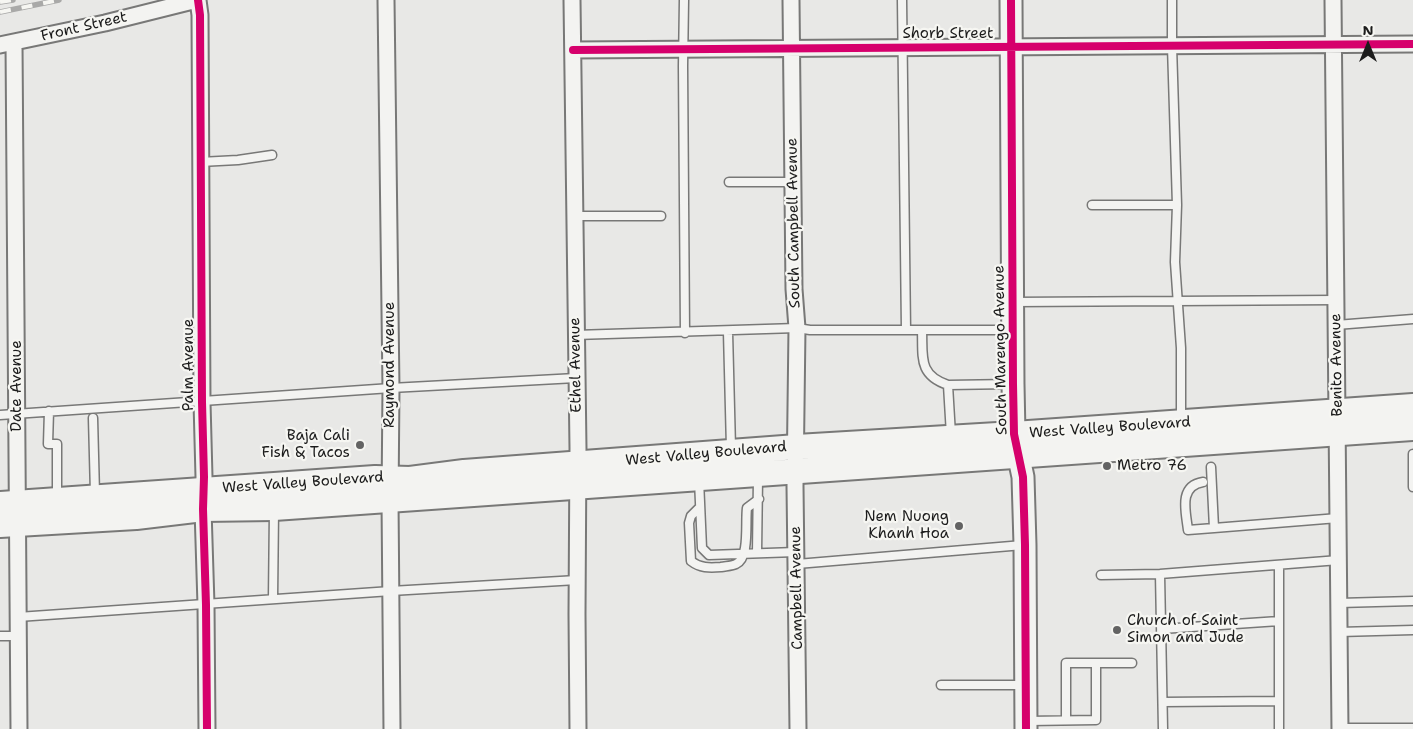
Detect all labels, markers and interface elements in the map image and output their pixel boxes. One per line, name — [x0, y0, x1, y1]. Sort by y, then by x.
street label: Front Street — [39, 8, 129, 46]
north arrow — [1343, 20, 1393, 70]
text: N — [1362, 21, 1374, 39]
street label: Shorb Street — [902, 25, 994, 43]
street label: South Campbell Avenue — [784, 138, 804, 308]
street label: South Marengo Avenue — [991, 265, 1011, 435]
street label: Raymond Avenue — [381, 302, 399, 428]
street label: Benito Avenue — [1327, 313, 1347, 417]
street label: Ethel Avenue — [566, 317, 586, 413]
street label: Palm Avenue — [180, 319, 198, 411]
street label: Date Avenue — [8, 340, 26, 432]
street label: West Valley Boulevard — [1029, 413, 1191, 443]
place label: Baja Cali Fish & Tacos — [261, 427, 350, 462]
street label: West Valley Boulevard — [624, 438, 788, 470]
marker: Baja Cali Fish & Tacos — [354, 439, 366, 451]
place label: Metro 76 — [1117, 457, 1187, 475]
marker: Metro 76 — [1101, 460, 1113, 472]
street label: West Valley Boulevard — [222, 468, 384, 498]
place label: Nem Nuong Khanh Hoa — [864, 508, 949, 543]
marker: Nem Nuong Khanh Hoa — [953, 520, 965, 532]
street label: Campbell Avenue — [787, 526, 807, 650]
place label: Church of Saint Simon and Jude — [1127, 612, 1244, 647]
marker: Church of Saint Simon and Jude — [1111, 624, 1123, 636]

